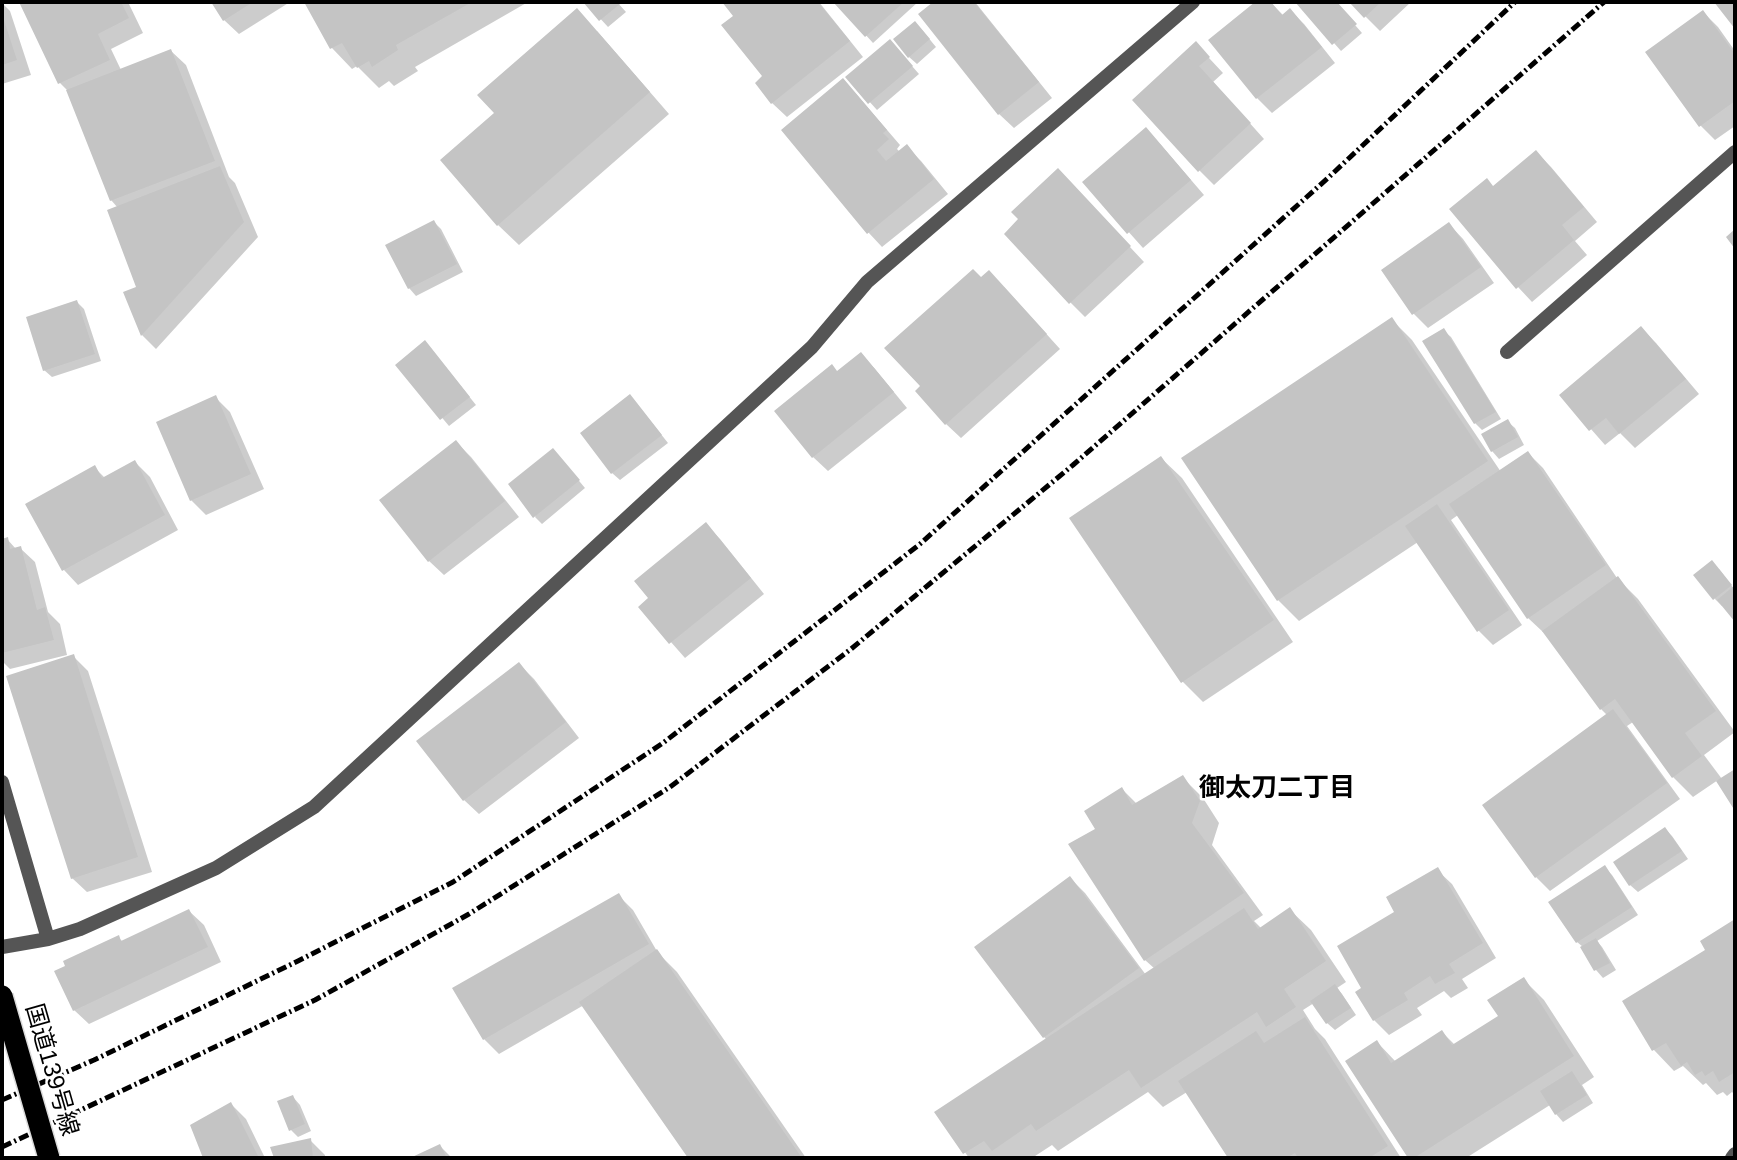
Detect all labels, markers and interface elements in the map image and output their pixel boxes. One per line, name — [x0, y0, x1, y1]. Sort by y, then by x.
district label: 御太刀二丁目 — [1199, 773, 1355, 805]
street label: 国道139号線 — [18, 1001, 84, 1139]

